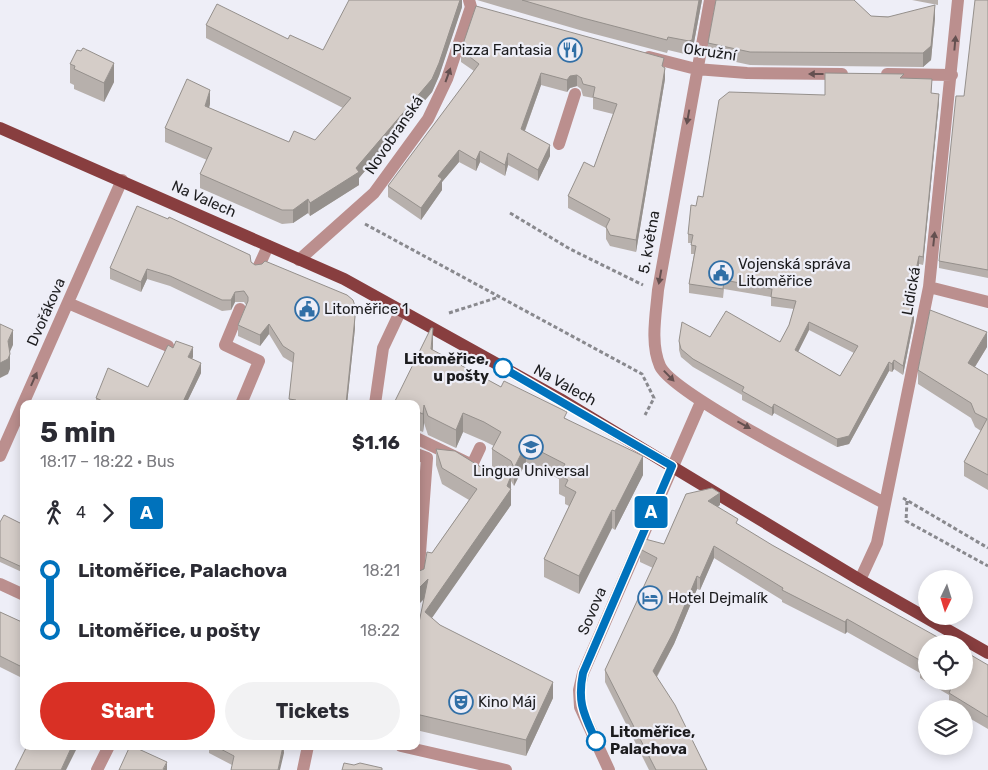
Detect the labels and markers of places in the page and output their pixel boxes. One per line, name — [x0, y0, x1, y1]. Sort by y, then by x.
restaurant icon: Pizza Fantasia — [557, 37, 583, 63]
place label: Pizza Fantasia — [452, 41, 552, 59]
place label: Vojenská správa Litoměřice — [738, 255, 851, 290]
public building icon: Vojenská správa Litoměřice — [708, 260, 734, 286]
public building icon: Litoměřice 1 — [294, 296, 320, 322]
place label: Litoměřice 1 — [324, 300, 408, 318]
place label: Litoměřice, u pošty — [404, 350, 489, 385]
marker: Litoměřice, u pošty — [493, 358, 513, 378]
school or university icon: Lingua Universal — [518, 434, 544, 460]
place label: Lingua Universal — [473, 462, 589, 480]
hotel icon: Hotel Dejmalík — [637, 585, 663, 611]
place label: Hotel Dejmalík — [668, 589, 768, 607]
theatre icon: Kino Máj — [448, 689, 474, 715]
place label: Kino Máj — [478, 693, 536, 711]
place label: Litoměřice, Palachova — [610, 723, 695, 758]
marker: Litoměřice, Palachova — [586, 731, 606, 751]

